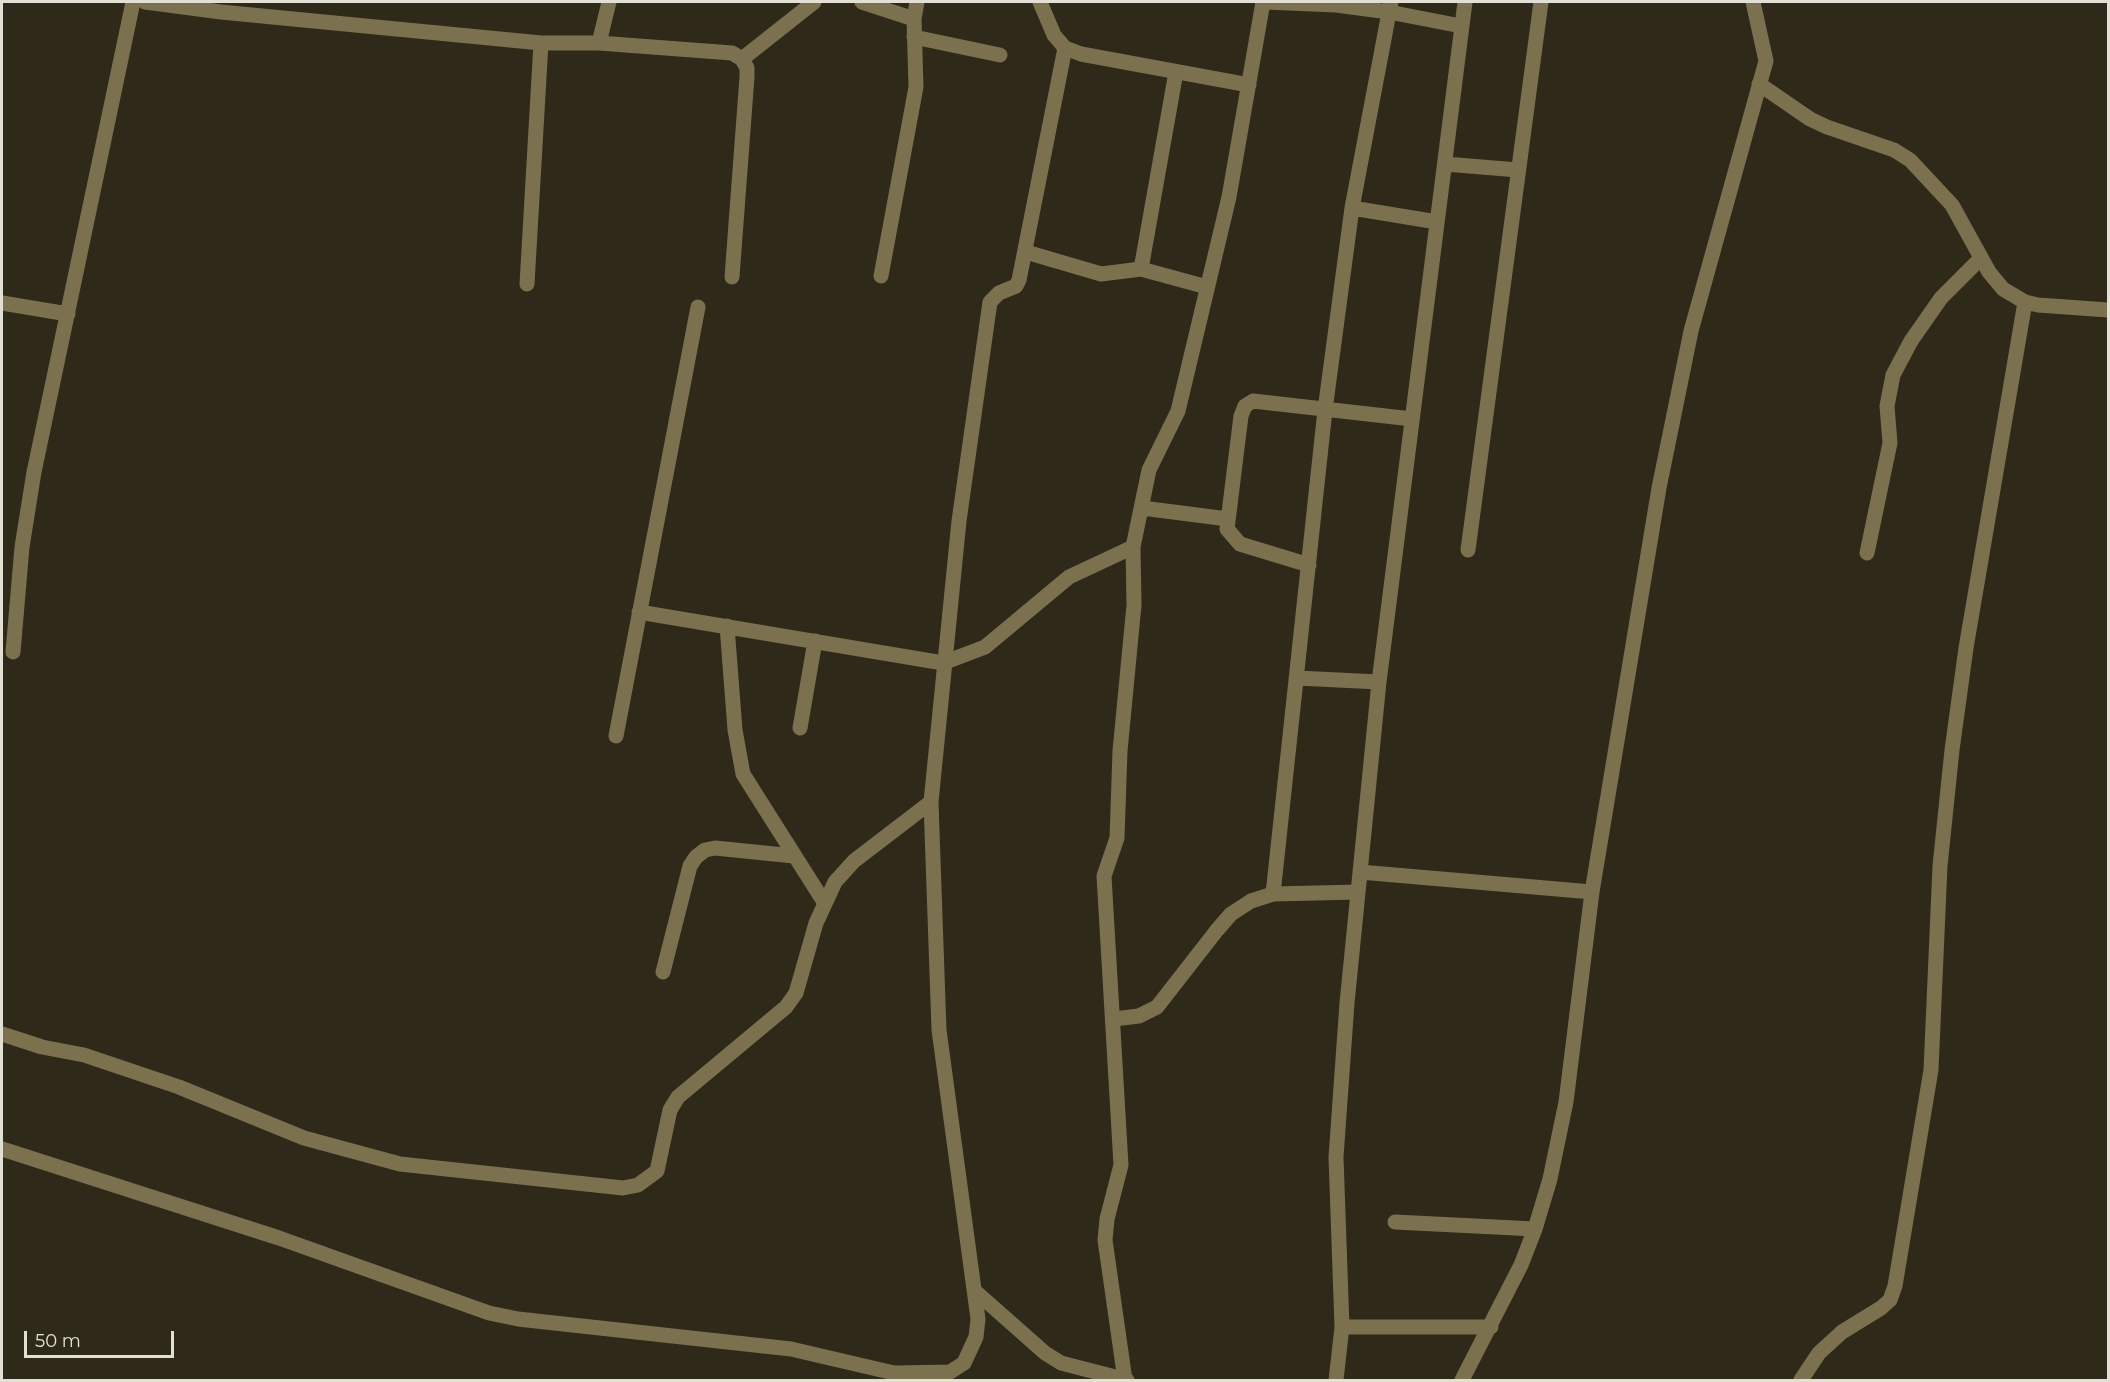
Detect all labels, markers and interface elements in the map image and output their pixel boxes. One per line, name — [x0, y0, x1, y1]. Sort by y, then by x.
scale bar — [27, 1319, 177, 1357]
text: 50 m — [35, 1330, 81, 1352]

